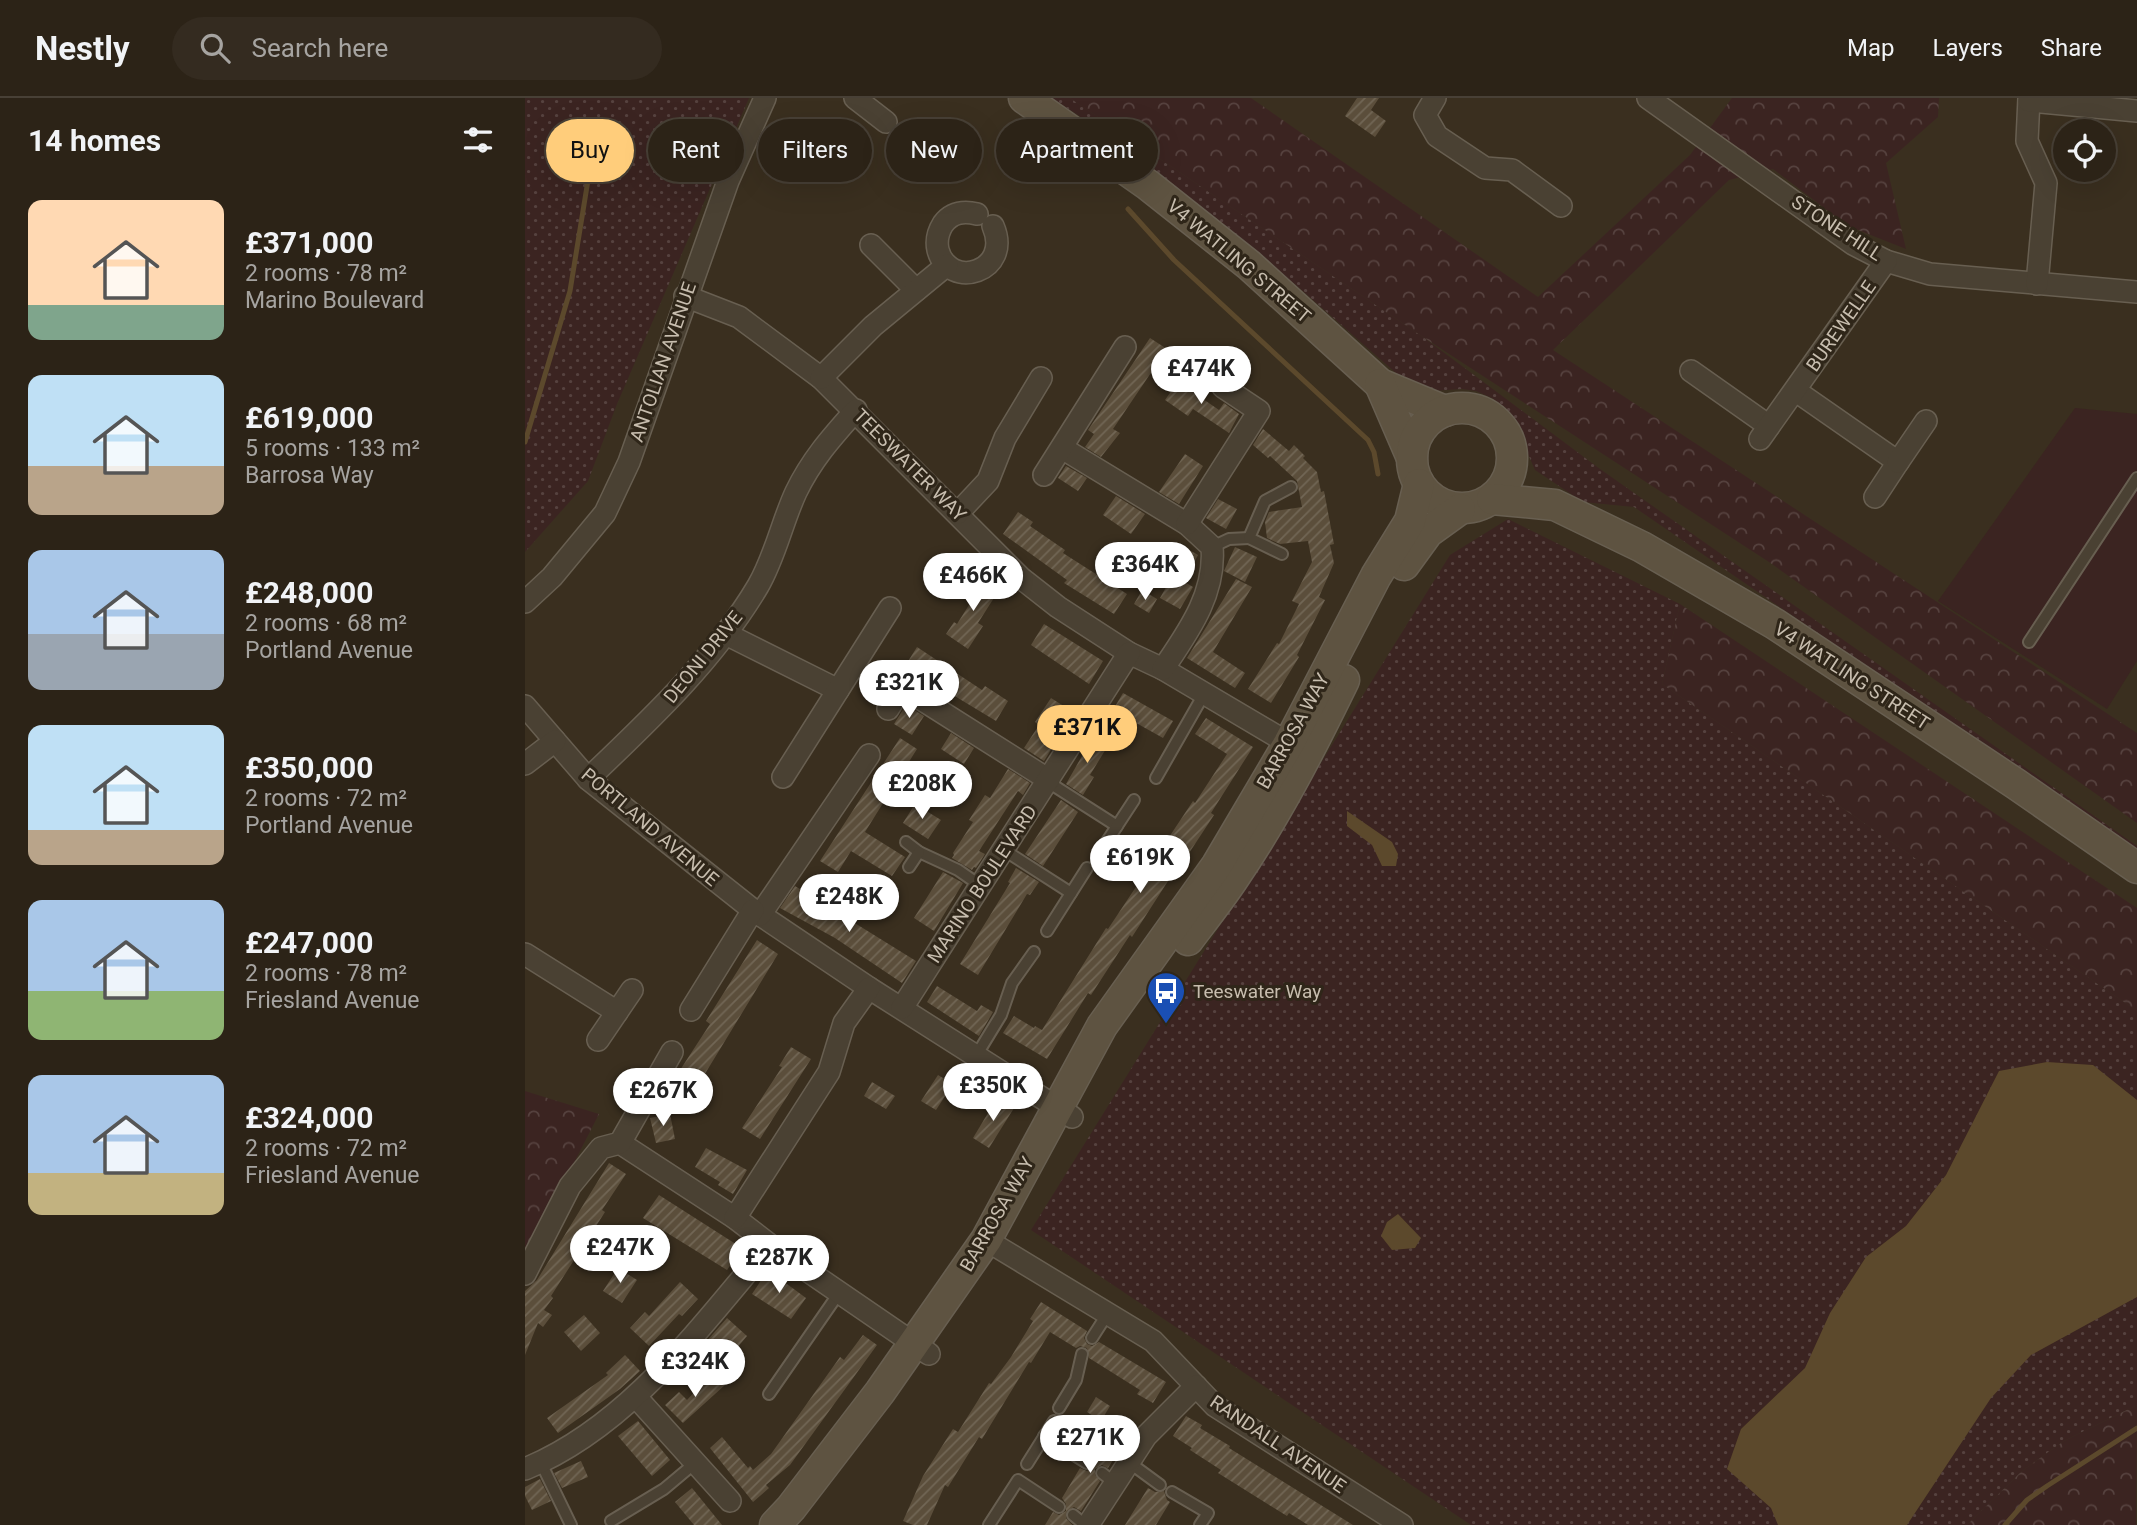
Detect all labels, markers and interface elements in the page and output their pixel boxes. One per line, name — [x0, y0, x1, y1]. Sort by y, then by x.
search box — [172, 17, 662, 80]
text: Nestly — [35, 29, 130, 68]
icon: search — [196, 29, 234, 67]
text: Search here — [252, 33, 388, 63]
text: Map — [1847, 34, 1895, 62]
text: Layers — [1933, 34, 2003, 62]
text: Share — [2041, 34, 2102, 62]
chip: Buy — [546, 119, 634, 182]
chip: Rent — [648, 119, 744, 182]
chip: Filters — [758, 119, 872, 182]
chip: New — [886, 119, 982, 182]
chip: Apartment — [996, 119, 1158, 182]
map controls — [2053, 119, 2116, 182]
button: locate — [2053, 119, 2116, 182]
icon: filters — [459, 121, 497, 159]
text: 14 homes — [28, 123, 161, 158]
street label: STONE HILL — [1787, 190, 1887, 266]
street label: V4 WATLING STREET — [1162, 194, 1316, 328]
text: £371,000 — [245, 225, 373, 260]
icon: home — [84, 228, 168, 312]
text: 2 rooms · 78 m² — [245, 260, 407, 287]
street label: BUREWELLE — [1801, 276, 1881, 376]
street label: ANTOLIAN AVENUE — [625, 279, 701, 445]
text: Marino Boulevard — [245, 287, 424, 314]
pin: £474K — [1152, 346, 1250, 406]
text: £474K — [1167, 355, 1235, 382]
text: £619,000 — [245, 400, 373, 435]
icon: home — [84, 403, 168, 487]
street label: TEESWATER WAY — [849, 404, 972, 527]
text: 5 rooms · 133 m² — [245, 435, 420, 462]
text: Barrosa Way — [245, 462, 374, 489]
pin: £364K — [1096, 542, 1194, 602]
text: £364K — [1111, 551, 1179, 578]
pin: £466K — [924, 554, 1022, 613]
text: £466K — [939, 562, 1007, 589]
text: £248,000 — [245, 575, 373, 610]
icon: home — [84, 578, 168, 662]
street label: DEONI DRIVE — [659, 606, 747, 708]
text: 2 rooms · 68 m² — [245, 610, 407, 637]
street label: V4 WATLING STREET — [1770, 617, 1934, 735]
text: Portland Avenue — [245, 637, 413, 664]
pin: £321K — [860, 660, 958, 720]
text: £321K — [875, 669, 943, 696]
street label: BARROSA WAY — [1252, 669, 1334, 793]
pin: £371K — [1038, 706, 1136, 765]
text: £371K — [1053, 714, 1121, 741]
text: £350,000 — [245, 750, 373, 785]
icon: home — [84, 753, 168, 837]
pin: £208K — [873, 762, 971, 821]
street label: PORTLAND AVENUE — [577, 763, 723, 891]
text: £208K — [888, 770, 956, 797]
text: 2 rooms · 72 m² — [245, 785, 407, 812]
street label: MARINO BOULEVARD — [922, 801, 1042, 967]
text: Portland Avenue — [245, 812, 413, 839]
pin: £619K — [1091, 836, 1189, 895]
text: £619K — [1106, 844, 1174, 871]
pin: £248K — [800, 874, 898, 934]
text: £248K — [815, 883, 883, 910]
text: £247,000 — [245, 925, 373, 960]
icon: home — [84, 928, 168, 1012]
text: 2 rooms · 78 m² — [245, 960, 407, 987]
bus stop icon: Teeswater Way — [1145, 970, 1187, 1025]
place label: Teeswater Way — [1193, 980, 1321, 1003]
text: Friesland Avenue — [245, 987, 420, 1014]
pin: £350K — [944, 1063, 1042, 1123]
pin: £267K — [614, 1068, 712, 1128]
text: £350K — [959, 1072, 1027, 1099]
text: £267K — [629, 1077, 697, 1104]
text: £324,000 — [245, 1100, 373, 1135]
icon: home — [84, 1103, 168, 1187]
text: 2 rooms · 72 m² — [245, 1135, 407, 1162]
street label: BARROSA WAY — [955, 1152, 1039, 1275]
text: Friesland Avenue — [245, 1162, 420, 1189]
pin: £247K — [571, 1226, 669, 1285]
text: £247K — [586, 1234, 654, 1261]
pin: £287K — [730, 1236, 828, 1295]
text: £287K — [745, 1244, 813, 1271]
pin: £324K — [646, 1340, 744, 1399]
text: £324K — [661, 1348, 729, 1375]
street label: RANDALL AVENUE — [1206, 1390, 1350, 1498]
pin: £271K — [1041, 1416, 1139, 1475]
text: £271K — [1056, 1424, 1124, 1451]

